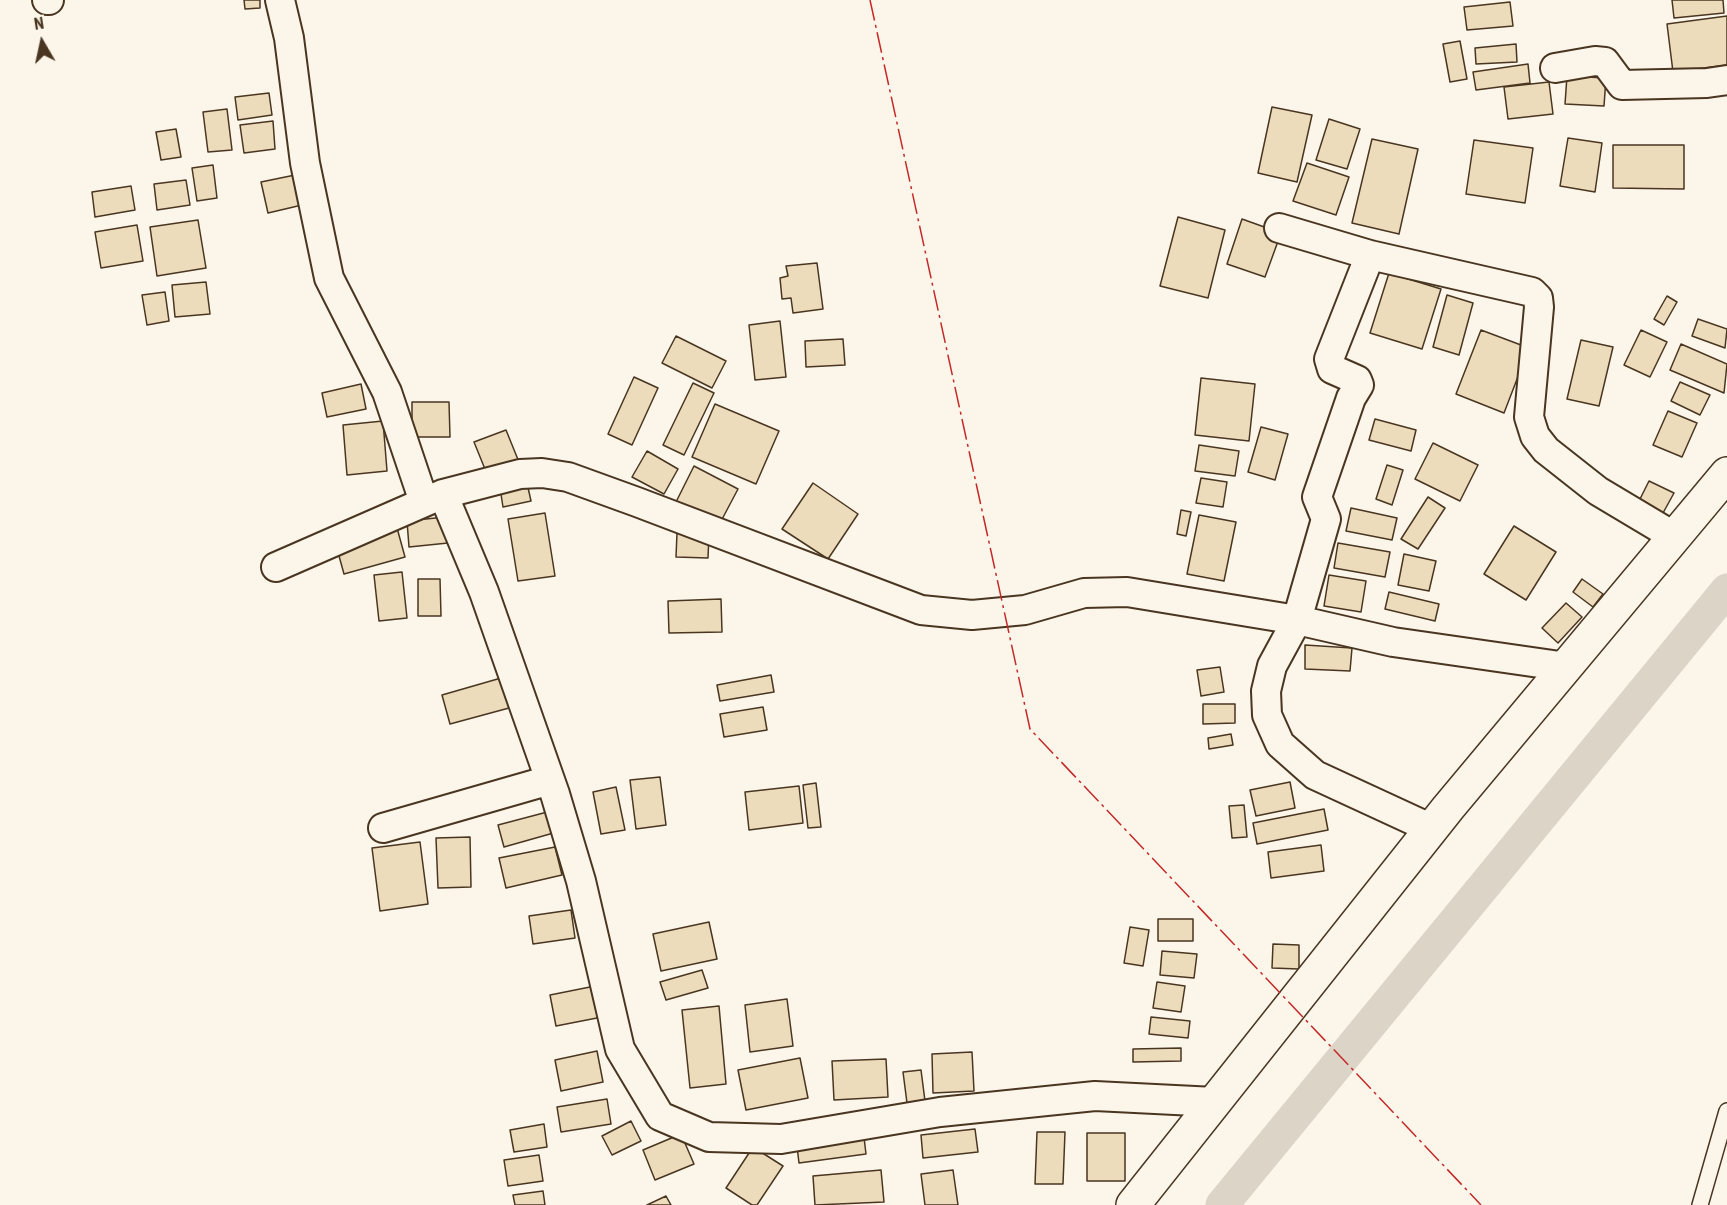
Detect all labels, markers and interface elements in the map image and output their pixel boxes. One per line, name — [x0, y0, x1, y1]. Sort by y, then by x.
north arrow — [12, 12, 72, 72]
text: N — [33, 14, 45, 34]

